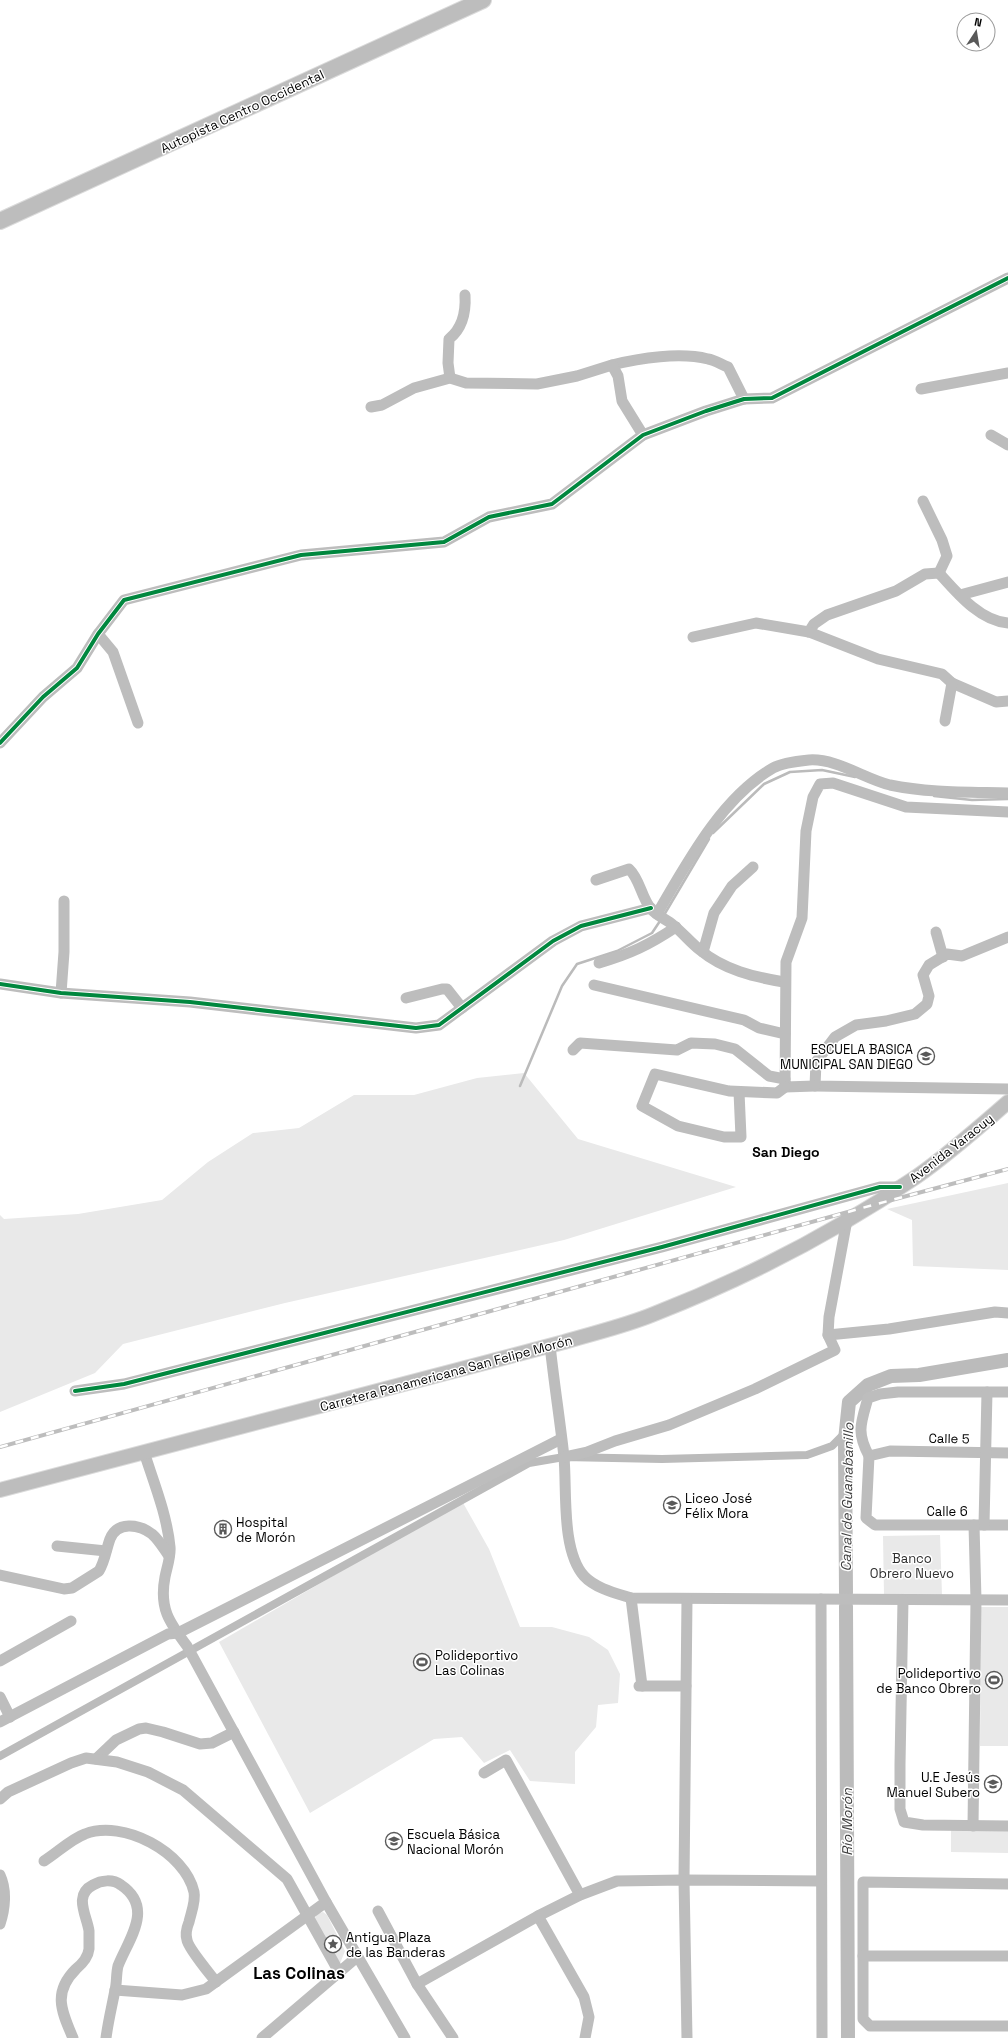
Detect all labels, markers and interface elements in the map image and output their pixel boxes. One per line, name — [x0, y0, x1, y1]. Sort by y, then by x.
north arrow — [956, 12, 996, 52]
text: N — [973, 15, 983, 30]
street label: Autopista Centro Occidental — [158, 66, 327, 157]
place label: ESCUELA BASICA MUNICIPAL SAN DIEGO — [780, 1041, 913, 1073]
school or university icon: ESCUELA BASICA MUNICIPAL SAN DIEGO — [916, 1046, 936, 1066]
street label: Avenida Yaracuy — [906, 1110, 997, 1187]
district label: San Diego — [752, 1143, 820, 1161]
street label: Carretera Panamericana San Felipe Morón — [318, 1332, 574, 1415]
water label: Canal de Guanabanillo — [837, 1422, 857, 1571]
street label: Calle 5 — [928, 1430, 970, 1447]
place label: Liceo José Félix Mora — [685, 1490, 752, 1522]
school or university icon: Liceo José Félix Mora — [662, 1495, 682, 1515]
street label: Calle 6 — [926, 1503, 968, 1520]
place label: Hospital de Morón — [236, 1514, 295, 1546]
building icon: Hospital de Morón — [213, 1519, 233, 1539]
park label: Banco Obrero Nuevo — [870, 1550, 954, 1582]
place label: Polideportivo Las Colinas — [435, 1647, 518, 1679]
sports icon: Polideportivo Las Colinas — [412, 1652, 432, 1672]
place label: Polideportivo de Banco Obrero — [876, 1665, 981, 1697]
sports icon: Polideportivo de Banco Obrero — [984, 1670, 1004, 1690]
place label: U.E Jesús Manuel Subero — [887, 1769, 980, 1801]
school or university icon: U.E Jesús Manuel Subero — [983, 1774, 1003, 1794]
water label: Río Morón — [838, 1788, 856, 1856]
place label: Escuela Básica Nacional Morón — [407, 1826, 504, 1858]
school or university icon: Escuela Básica Nacional Morón — [384, 1831, 404, 1851]
place label: Antigua Plaza de las Banderas — [346, 1929, 445, 1961]
place icon: Antigua Plaza de las Banderas — [323, 1934, 343, 1954]
district label: Las Colinas — [253, 1962, 345, 1984]

